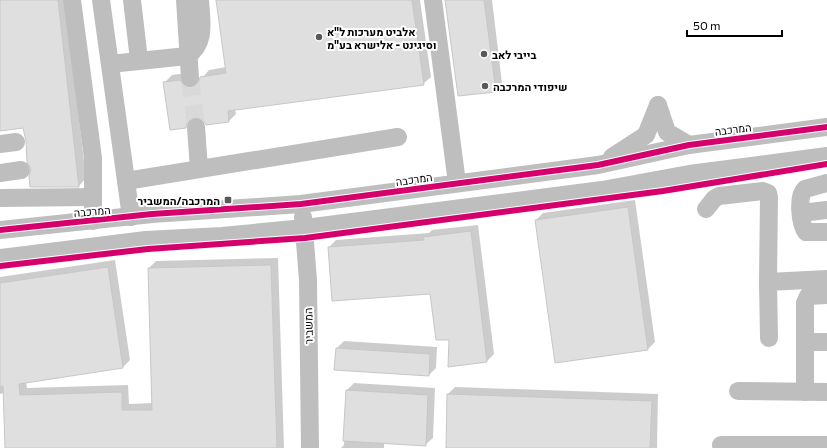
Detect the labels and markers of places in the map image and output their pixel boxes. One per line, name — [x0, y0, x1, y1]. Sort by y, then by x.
place label: אלביט מערכות ל"א וסיגינט - אלישרא בע"מ — [327, 25, 436, 51]
marker: אלביט מערכות ל"א וסיגינט - אלישרא בע"מ — [314, 32, 324, 42]
place label: בייבי לאב — [492, 48, 537, 61]
marker: בייבי לאב — [479, 49, 489, 59]
place label: שיפודי המרכבה — [493, 80, 567, 93]
marker: שיפודי המרכבה — [480, 81, 490, 91]
place label: המרכבה/המשביר — [138, 194, 220, 207]
marker: המרכבה/המשביר — [223, 195, 233, 205]

